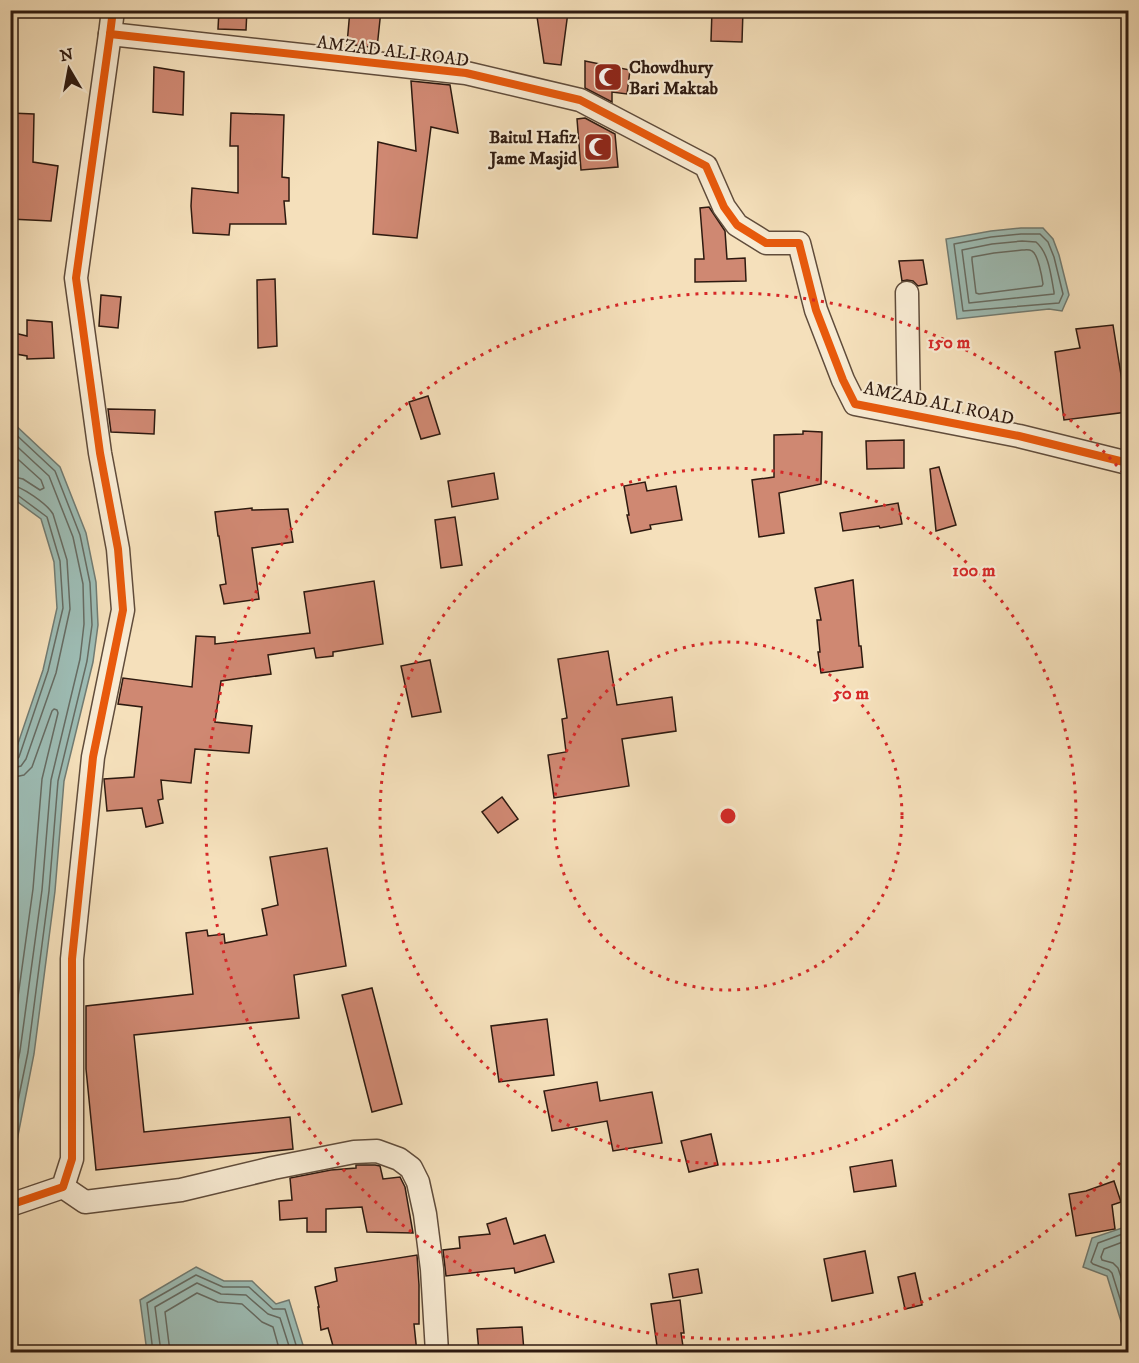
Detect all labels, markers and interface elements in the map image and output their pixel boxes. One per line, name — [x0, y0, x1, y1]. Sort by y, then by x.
street label: AMZAD ALI ROAD — [315, 32, 470, 72]
north arrow — [39, 39, 99, 99]
text: N — [58, 44, 75, 66]
place label: Chowdhury Bari Maktab — [629, 57, 719, 100]
mosque icon: Chowdhury Bari Maktab — [592, 61, 624, 93]
place label: Baitul Hafiz Jame Masjid — [488, 127, 578, 170]
mosque icon: Baitul Hafiz Jame Masjid — [582, 131, 614, 163]
text: 150 m — [928, 332, 971, 354]
street label: AMZAD ALI ROAD — [862, 377, 1016, 431]
text: 100 m — [952, 560, 996, 582]
text: 50 m — [832, 683, 869, 705]
centre of rings — [718, 806, 738, 826]

